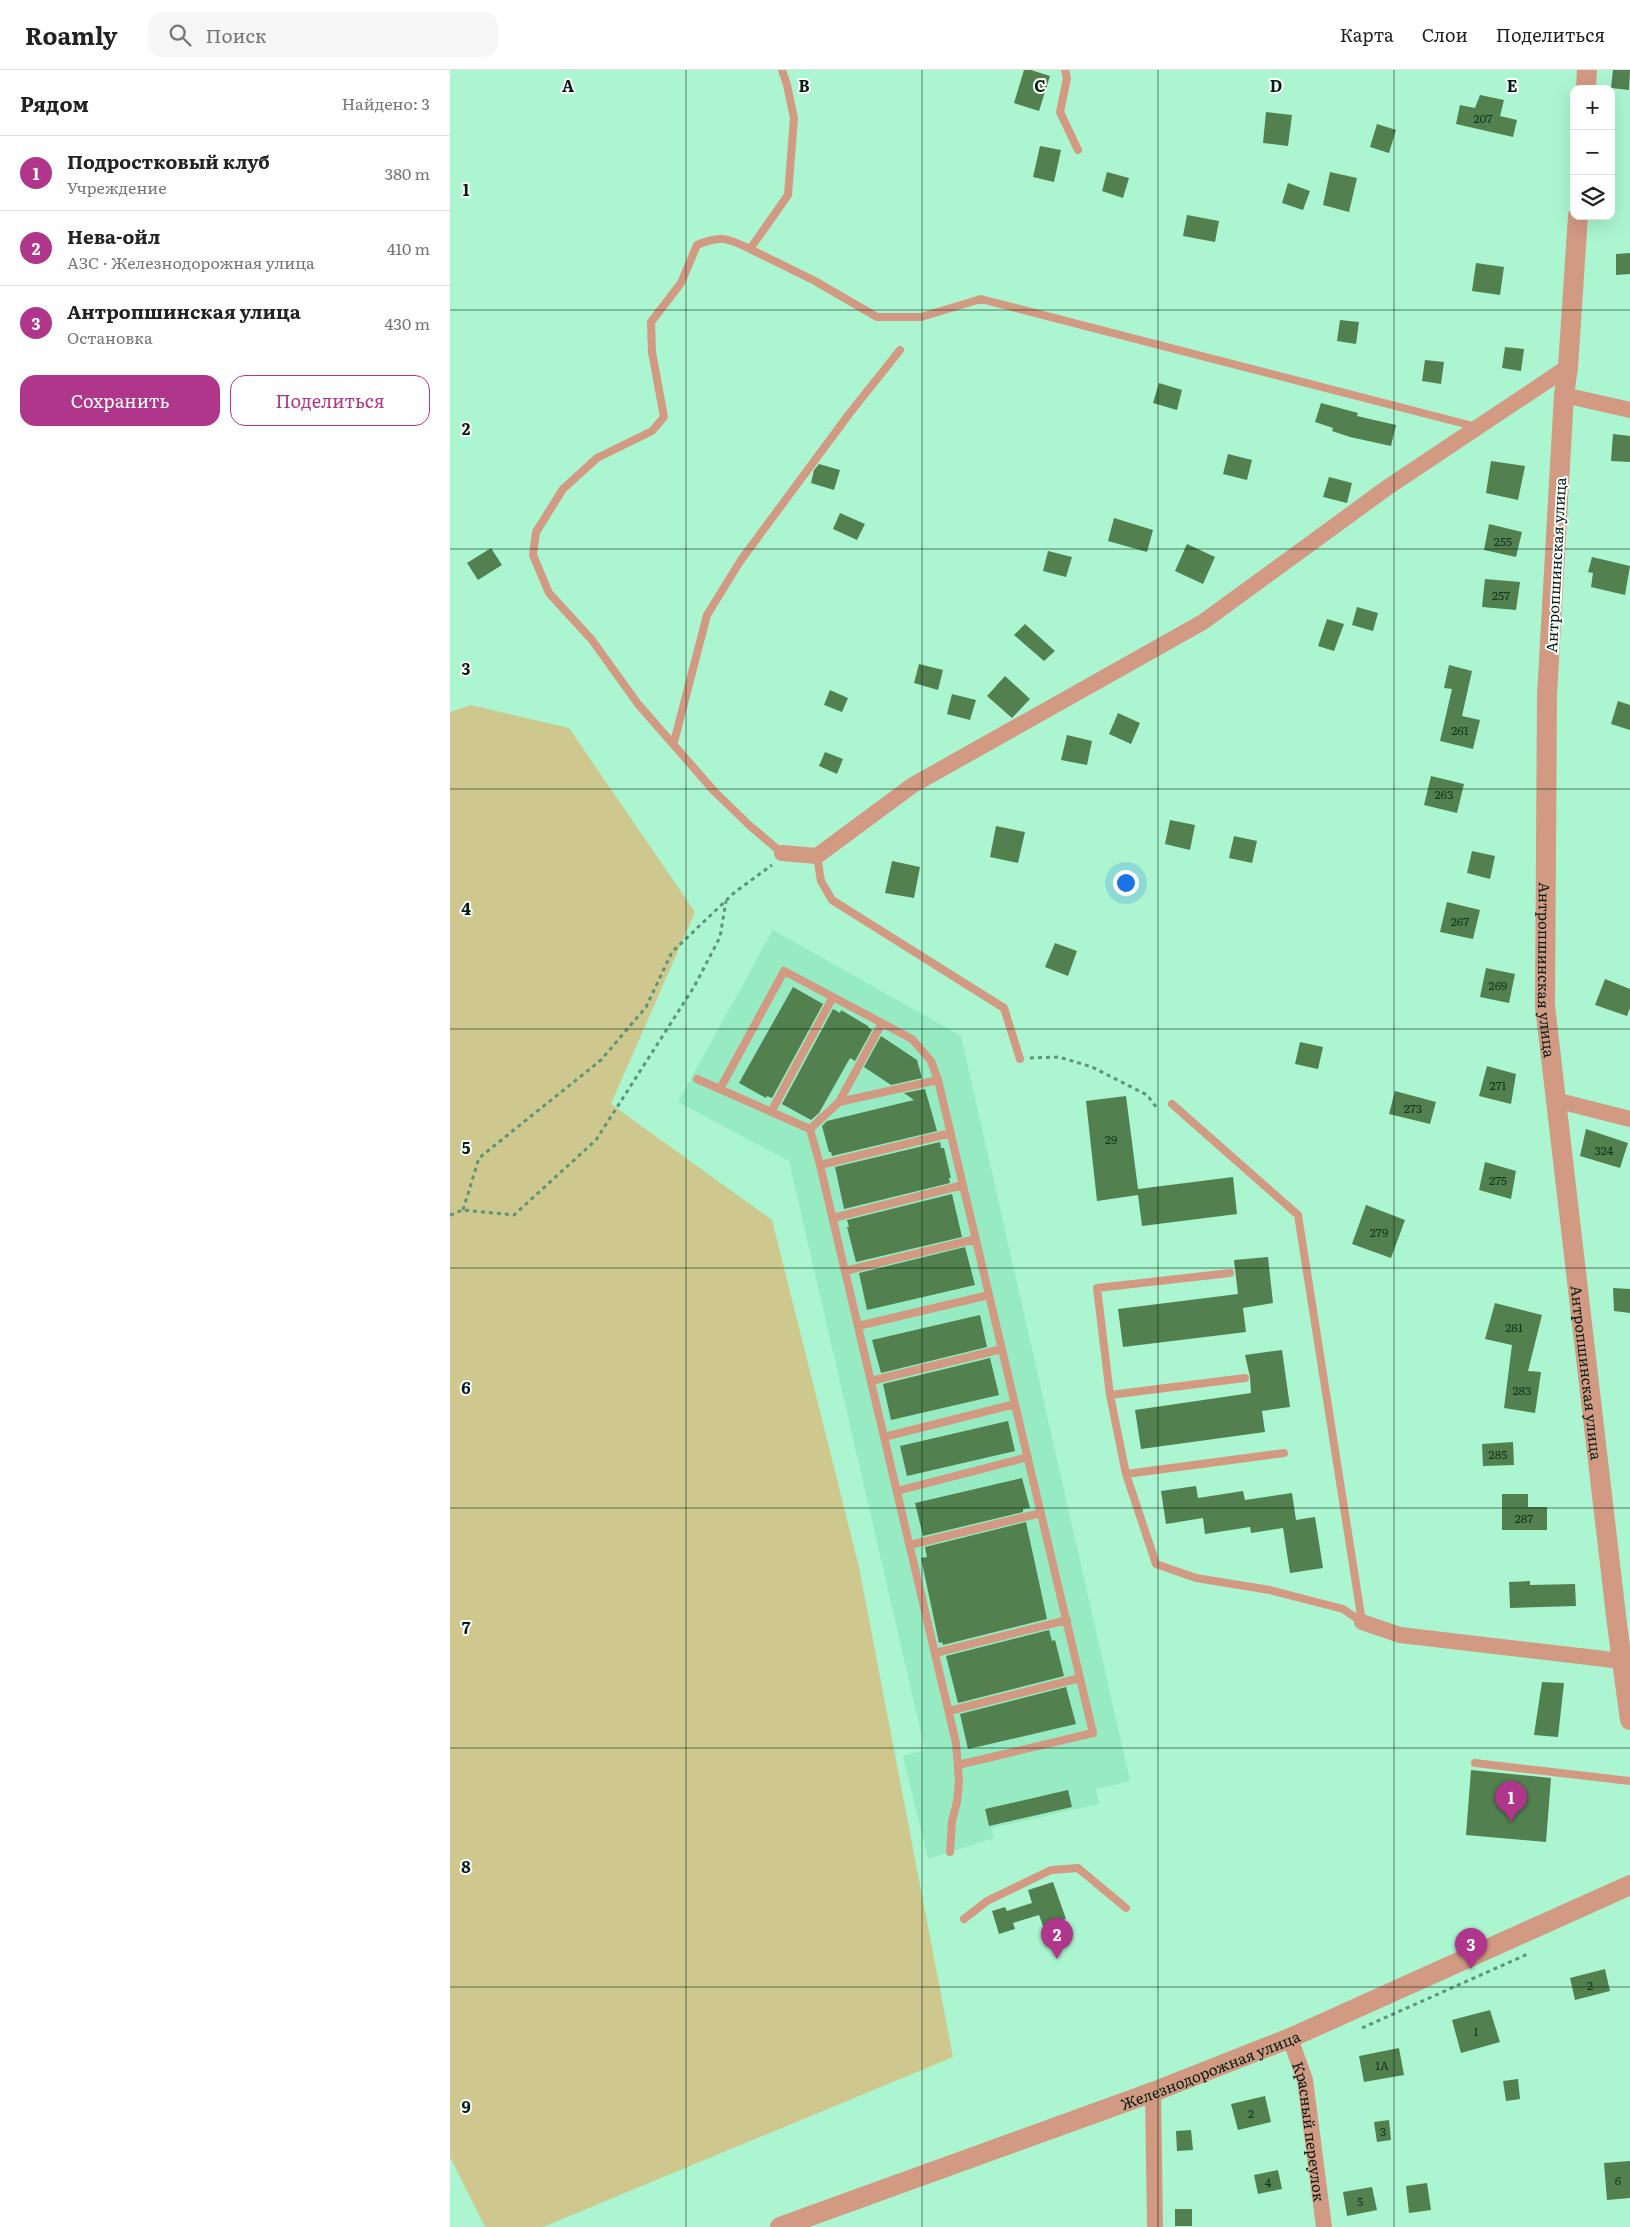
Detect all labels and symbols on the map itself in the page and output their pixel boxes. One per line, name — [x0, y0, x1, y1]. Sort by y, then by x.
text: A — [562, 73, 574, 97]
text: B — [798, 73, 810, 97]
text: C — [1034, 73, 1046, 97]
text: D — [1270, 73, 1282, 97]
text: E — [1507, 73, 1518, 97]
house number: 207 — [1473, 109, 1493, 127]
text: 1 — [463, 177, 470, 201]
text: 2 — [462, 416, 471, 440]
street label: Антропшинская улица — [1539, 476, 1571, 653]
house number: 255 — [1494, 532, 1512, 550]
house number: 257 — [1492, 586, 1510, 604]
text: 3 — [462, 656, 471, 680]
house number: 261 — [1451, 721, 1469, 739]
house number: 263 — [1434, 785, 1454, 803]
your location — [1113, 870, 1139, 896]
street label: Антропшинская улица — [1533, 882, 1563, 1060]
text: 4 — [461, 896, 471, 920]
house number: 267 — [1451, 912, 1469, 930]
house number: 269 — [1489, 976, 1507, 994]
house number: 271 — [1490, 1076, 1507, 1094]
house number: 273 — [1404, 1099, 1422, 1117]
house number: 29 — [1105, 1130, 1117, 1148]
text: 5 — [462, 1135, 471, 1159]
house number: 324 — [1595, 1141, 1614, 1159]
house number: 275 — [1489, 1171, 1507, 1189]
house number: 279 — [1370, 1223, 1388, 1241]
street label: Антропшинская улица — [1566, 1284, 1609, 1462]
house number: 281 — [1505, 1318, 1523, 1336]
text: 6 — [461, 1375, 471, 1399]
house number: 283 — [1512, 1381, 1532, 1399]
house number: 285 — [1489, 1445, 1507, 1463]
house number: 287 — [1515, 1509, 1533, 1527]
text: 7 — [462, 1615, 471, 1639]
pin: 1 — [1495, 1781, 1527, 1822]
text: 8 — [461, 1854, 471, 1878]
pin: 2 — [1041, 1918, 1073, 1959]
pin: 3 — [1455, 1928, 1487, 1969]
house number: 2 — [1587, 1976, 1593, 1994]
house number: 1 — [1474, 2022, 1479, 2040]
street label: Железнодорожная улица — [1117, 2023, 1304, 2114]
house number: 1А — [1375, 2056, 1389, 2074]
street label: Красный переулок — [1288, 2058, 1332, 2203]
text: 9 — [461, 2094, 471, 2118]
house number: 2 — [1248, 2104, 1254, 2122]
house number: 3 — [1380, 2122, 1386, 2140]
house number: 6 — [1615, 2171, 1622, 2189]
house number: 4 — [1265, 2173, 1272, 2191]
house number: 5 — [1357, 2192, 1363, 2210]

